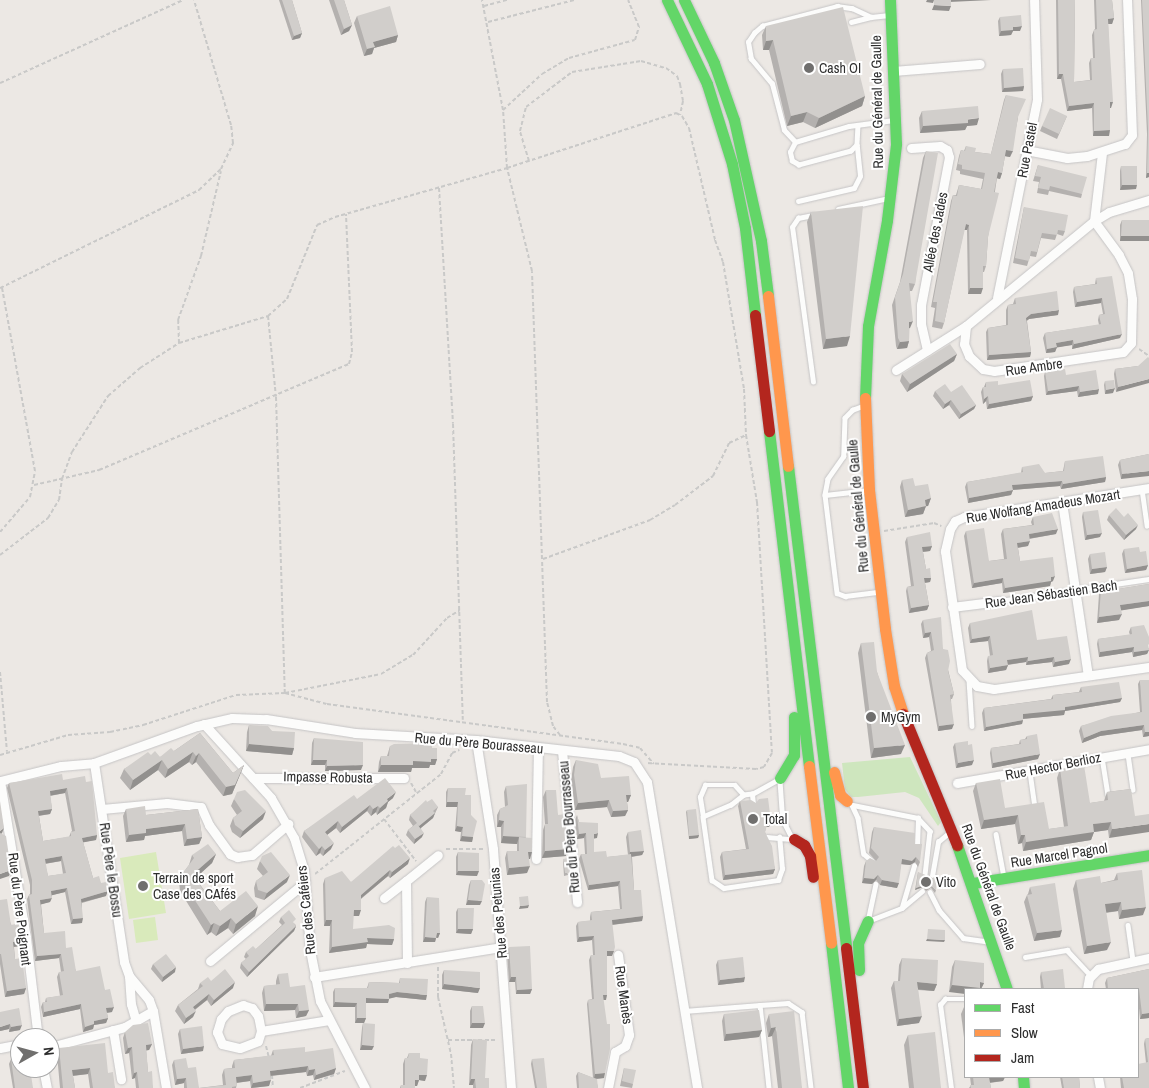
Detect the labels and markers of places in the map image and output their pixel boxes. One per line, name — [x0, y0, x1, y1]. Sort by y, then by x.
place label: Cash OI — [819, 60, 861, 76]
marker: Cash OI — [803, 62, 815, 74]
place label: MyGym — [881, 709, 921, 725]
marker: MyGym — [865, 711, 877, 723]
place label: Total — [763, 811, 787, 827]
marker: Total — [747, 813, 759, 825]
place label: Terrain de sport Case des CAfés — [153, 870, 236, 902]
place label: Vito — [936, 874, 956, 890]
marker: Vito — [920, 876, 932, 888]
marker: Terrain de sport Case des CAfés — [137, 880, 149, 892]

